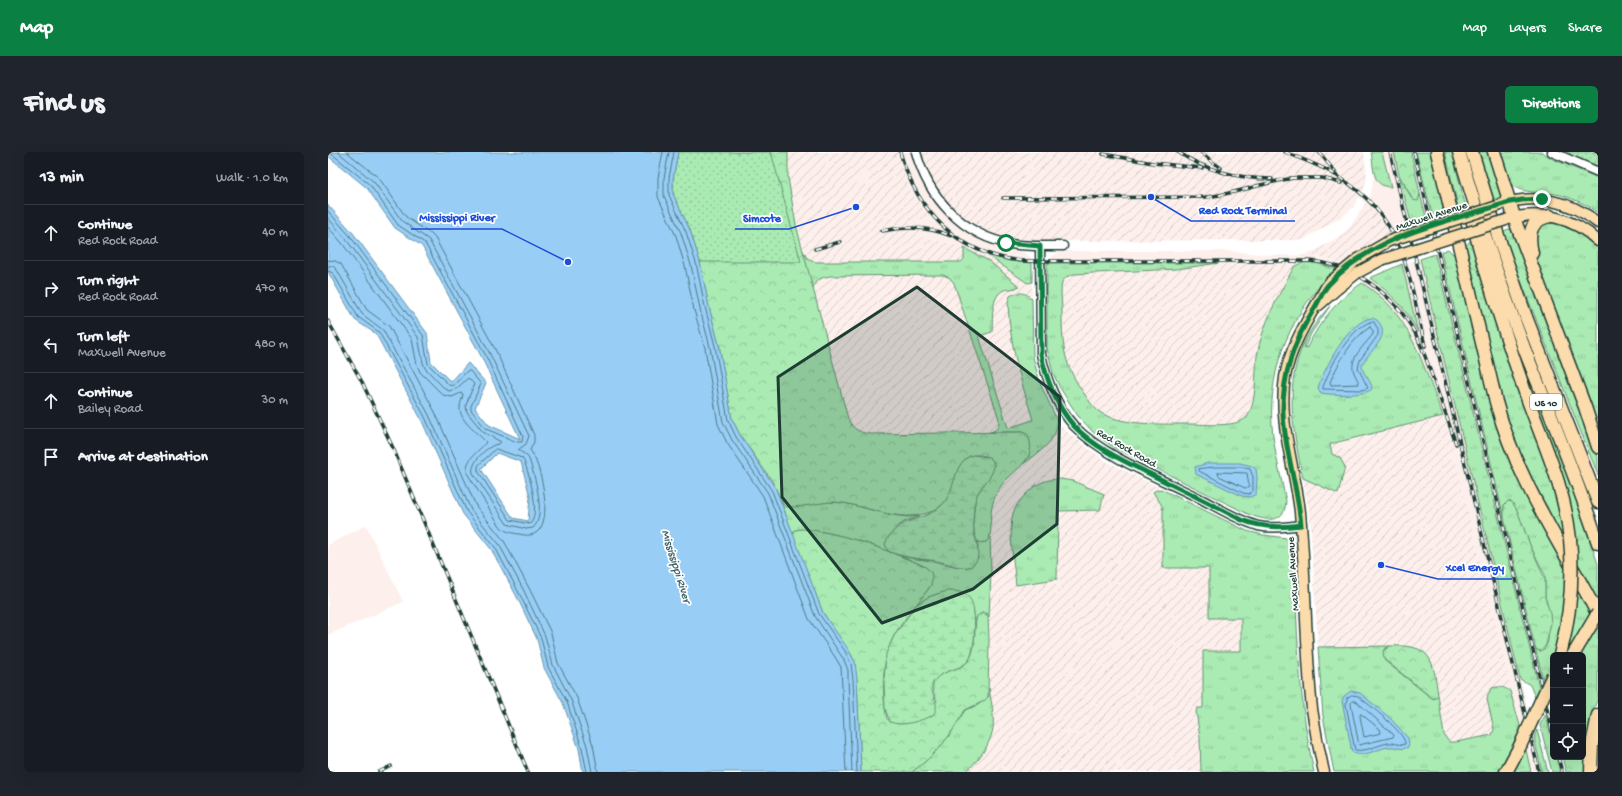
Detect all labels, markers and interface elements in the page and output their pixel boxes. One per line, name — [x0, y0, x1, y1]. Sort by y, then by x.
text: Map — [20, 17, 53, 40]
text: Map — [1463, 20, 1487, 37]
text: Layers — [1509, 20, 1546, 37]
text: Share — [1568, 20, 1602, 37]
button: Directions — [1505, 86, 1598, 123]
text: Find us — [24, 88, 104, 121]
text: 13 min — [40, 168, 84, 188]
text: Walk · 1.0 km — [216, 171, 288, 186]
route end — [1533, 190, 1551, 208]
callout: Red Rock Terminal — [1191, 197, 1295, 221]
street label: Maxwell Avenue — [1394, 200, 1469, 234]
callout: Mississippi River — [411, 205, 502, 229]
callout: Simcote — [735, 205, 789, 229]
text: Red Rock Terminal — [1198, 205, 1288, 219]
text: Mississippi River — [419, 212, 497, 226]
text: Simcote — [743, 213, 782, 227]
text: Continue — [78, 216, 132, 234]
icon: ahead — [40, 222, 62, 244]
text: 40 m — [262, 225, 288, 240]
text: Red Rock Road — [78, 234, 157, 249]
route start — [997, 234, 1015, 252]
text: Turn right — [78, 272, 138, 290]
icon: right — [40, 278, 62, 300]
text: 470 m — [255, 281, 288, 296]
text: Red Rock Road — [78, 290, 157, 305]
text: Turn left — [78, 328, 129, 346]
icon: left — [40, 334, 62, 356]
text: 480 m — [255, 337, 288, 352]
text: Maxwell Avenue — [78, 346, 166, 361]
text: Continue — [78, 384, 132, 402]
icon: ahead — [40, 390, 62, 412]
text: 30 m — [262, 393, 288, 408]
road number: US 10 — [1530, 394, 1562, 410]
text: Bailey Road — [78, 402, 142, 417]
street label: Red Rock Road — [1094, 427, 1159, 472]
icon: arrive — [40, 446, 62, 468]
text: Arrive at destination — [78, 448, 208, 466]
water label: Mississippi River — [657, 528, 694, 607]
street label: Maxwell Avenue — [1285, 536, 1303, 611]
callout: Xcel Energy — [1438, 555, 1512, 579]
text: Xcel Energy — [1445, 562, 1504, 576]
map controls — [1550, 652, 1586, 760]
button: + — [1550, 652, 1586, 688]
button: − — [1550, 688, 1586, 724]
button: locate — [1550, 724, 1586, 760]

